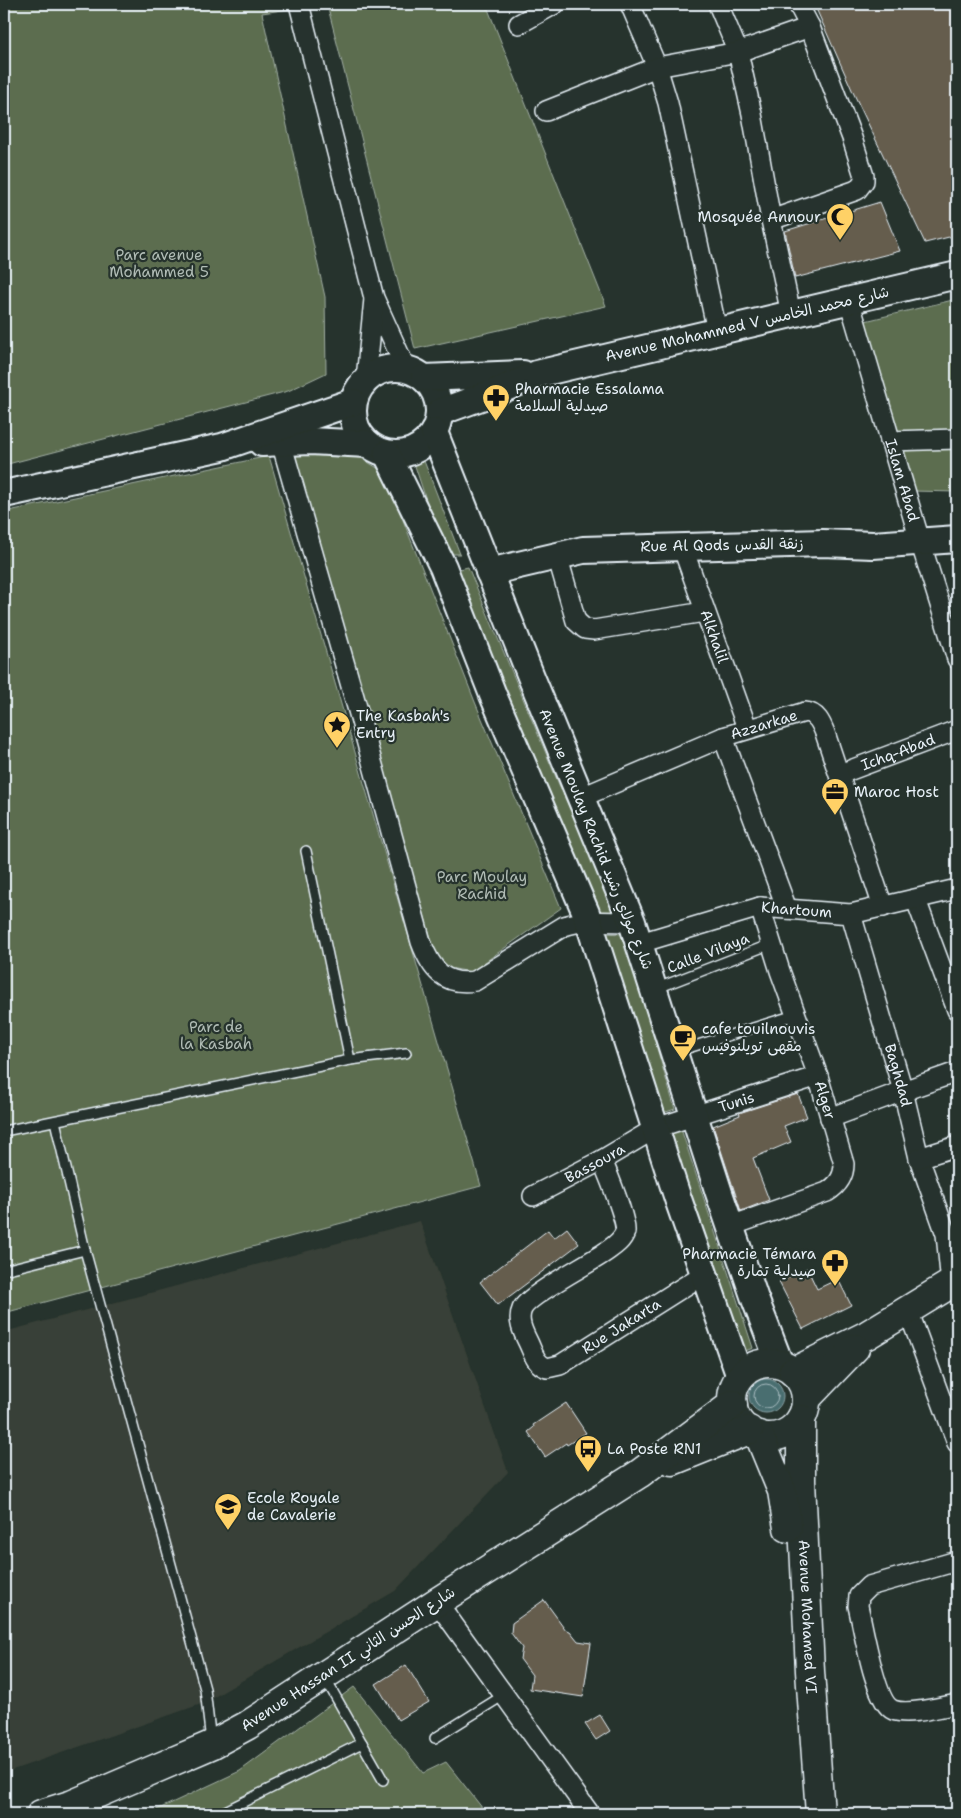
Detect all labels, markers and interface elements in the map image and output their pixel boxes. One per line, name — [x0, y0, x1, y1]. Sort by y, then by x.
mosque icon: Mosquée Annour — [825, 202, 855, 241]
place label: Mosquée Annour — [697, 207, 821, 227]
park label: Parc avenue Mohammed 5 — [109, 245, 209, 282]
street label: Avenue Mohammed V شارع محمد الخامس — [603, 282, 891, 366]
place label: Pharmacie Essalama صيدلية السلامة — [515, 379, 665, 416]
pharmacy icon: Pharmacie Essalama صيدلية السلامة — [481, 383, 511, 422]
street label: Islam Abad — [880, 437, 924, 525]
street label: Rue Al Qods زنقة القدس — [640, 534, 804, 556]
street label: Alkhalil — [696, 607, 733, 666]
street label: Azzarkae — [728, 705, 800, 744]
place label: The Kasbah's Entry — [356, 706, 450, 743]
street label: Avenue Moulay Rachid شارع مولاي رشيد — [533, 706, 658, 973]
place icon: The Kasbah's Entry — [322, 710, 352, 749]
street label: Ichq-Abad — [858, 729, 938, 775]
office icon: Maroc Host — [820, 777, 850, 816]
place label: Maroc Host — [854, 782, 939, 802]
park label: Parc Moulay Rachid — [437, 867, 527, 904]
street label: Khartoum — [760, 897, 833, 923]
street label: Calle Vilaya — [664, 928, 753, 978]
park label: Parc de la Kasbah — [180, 1017, 252, 1054]
place label: cafe touilnouvis مقهى تويلنوفيس — [702, 1019, 816, 1056]
cafe icon: cafe touilnouvis مقهى تويلنوفيس — [668, 1023, 698, 1062]
street label: Baghdad — [880, 1041, 916, 1109]
street label: Alger — [810, 1078, 840, 1122]
street label: Tunis — [716, 1087, 757, 1117]
street label: Bassoura — [561, 1138, 629, 1188]
place label: Pharmacie Témara صيدلية تمارة — [682, 1244, 817, 1281]
pharmacy icon: Pharmacie Témara صيدلية تمارة — [820, 1248, 850, 1287]
street label: Rue Jakarta — [578, 1293, 665, 1359]
bus stop icon: La Poste RN1 — [573, 1434, 603, 1473]
place label: La Poste RN1 — [607, 1439, 701, 1459]
place label: Ecole Royale de Cavalerie — [247, 1488, 340, 1525]
school or university icon: Ecole Royale de Cavalerie — [213, 1492, 243, 1531]
street label: Avenue Mohamed VI — [794, 1539, 822, 1694]
street label: Avenue Hassan II شارع الحسن الثاني — [237, 1582, 461, 1738]

